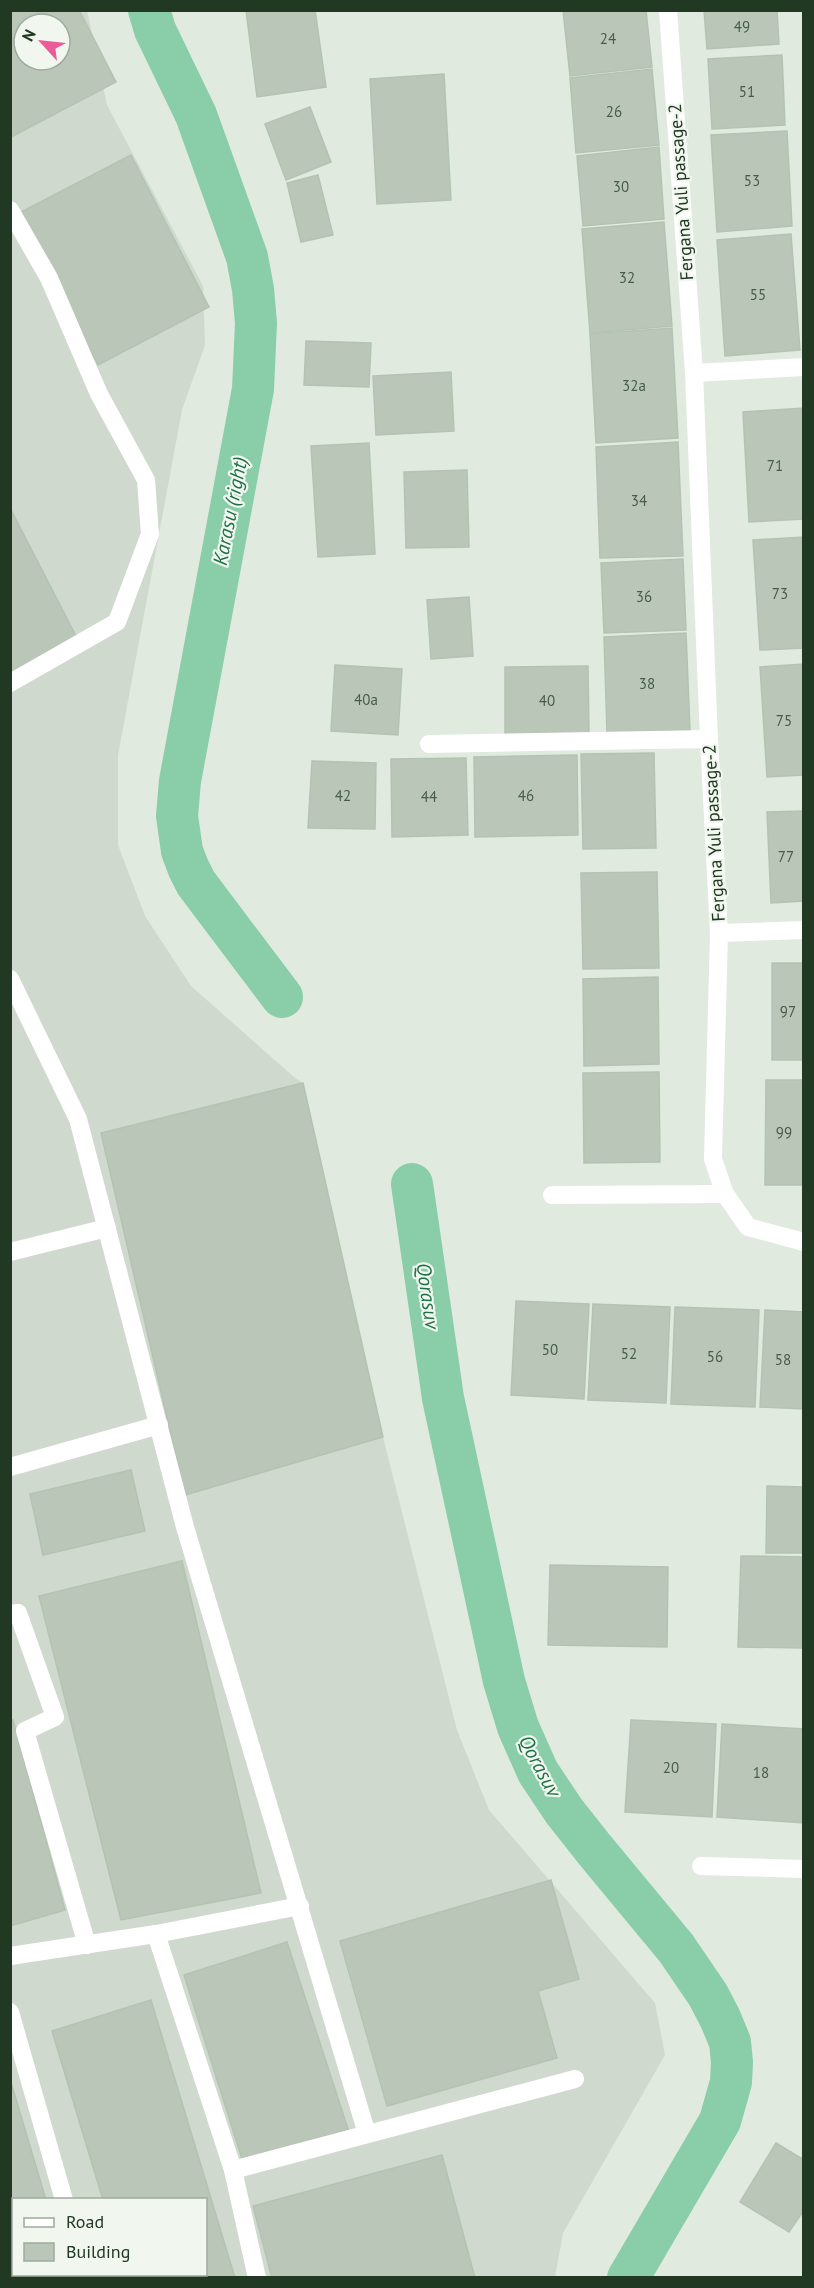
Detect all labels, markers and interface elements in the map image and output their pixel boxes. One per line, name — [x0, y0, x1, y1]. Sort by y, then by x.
north arrow — [12, 12, 72, 72]
house number: 49 — [734, 17, 750, 36]
text: N — [17, 26, 40, 44]
house number: 24 — [600, 29, 616, 48]
house number: 51 — [739, 82, 755, 101]
house number: 26 — [606, 102, 622, 121]
street label: Fergana Yuli passage-2 — [663, 103, 698, 281]
house number: 53 — [744, 171, 760, 190]
house number: 30 — [613, 177, 629, 196]
house number: 32 — [619, 268, 635, 287]
house number: 55 — [750, 285, 766, 304]
house number: 32a — [622, 376, 646, 395]
water label: Karasu (right) — [207, 455, 253, 567]
house number: 71 — [767, 456, 783, 475]
house number: 34 — [631, 491, 647, 510]
house number: 73 — [772, 584, 788, 603]
house number: 36 — [636, 587, 652, 606]
house number: 38 — [639, 674, 655, 693]
house number: 40a — [354, 690, 378, 709]
house number: 40 — [539, 691, 555, 710]
house number: 75 — [776, 711, 792, 730]
street label: Fergana Yuli passage-2 — [697, 744, 730, 922]
house number: 42 — [335, 786, 351, 805]
house number: 46 — [518, 786, 534, 805]
house number: 44 — [421, 787, 437, 806]
house number: 77 — [778, 847, 794, 866]
house number: 97 — [780, 1002, 796, 1021]
house number: 99 — [776, 1123, 792, 1142]
water label: Qorasuv — [411, 1261, 446, 1333]
house number: 50 — [542, 1340, 558, 1359]
house number: 52 — [621, 1344, 637, 1363]
house number: 56 — [707, 1347, 723, 1366]
house number: 58 — [775, 1350, 791, 1369]
water label: Qorasuv — [513, 1731, 568, 1803]
house number: 20 — [663, 1758, 679, 1777]
house number: 18 — [753, 1763, 769, 1782]
legend — [12, 2198, 207, 2276]
text: Road — [66, 2210, 104, 2233]
text: Building — [66, 2240, 130, 2263]

